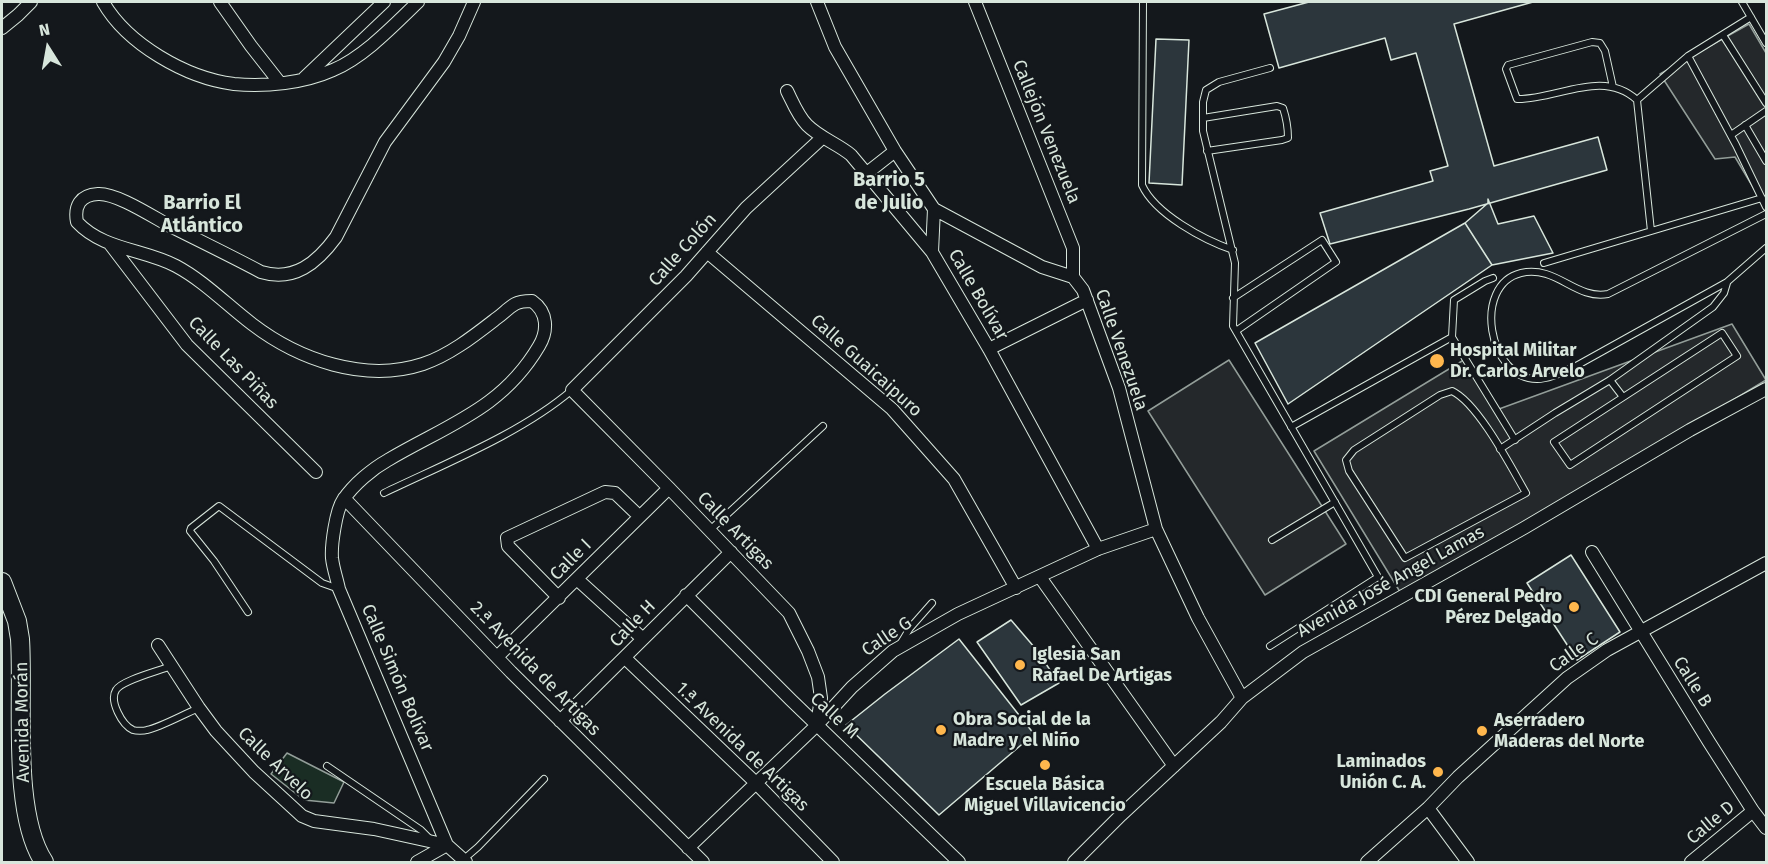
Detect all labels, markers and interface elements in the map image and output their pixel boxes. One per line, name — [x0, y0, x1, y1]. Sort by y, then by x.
north arrow — [18, 18, 78, 78]
text: N — [37, 20, 51, 40]
street label: Callejón Venezuela — [1007, 57, 1085, 207]
district label: Barrio 5 de Julio — [853, 168, 925, 215]
district label: Barrio El Atlántico — [161, 191, 243, 238]
street label: Calle Colón — [645, 209, 721, 291]
street label: Calle Bolívar — [943, 246, 1013, 344]
street label: Calle Venezuela — [1090, 286, 1152, 414]
street label: Calle Guaicaipuro — [806, 310, 926, 422]
street label: Calle Las Piñas — [183, 312, 283, 414]
place label: Hospital Militar Dr. Carlos Arvelo — [1450, 340, 1585, 382]
marker: Hospital Militar Dr. Carlos Arvelo — [1428, 352, 1446, 370]
street label: Calle Artigas — [692, 487, 778, 575]
street label: Avenida José Angel Lamas — [1294, 521, 1488, 643]
street label: Calle I — [546, 535, 596, 585]
place label: CDI General Pedro Pérez Delgado — [1414, 586, 1562, 628]
street label: Calle H — [606, 596, 660, 652]
street label: 2.ª Avenida de Artigas — [465, 597, 605, 741]
marker: CDI General Pedro Pérez Delgado — [1567, 600, 1581, 614]
street label: Calle Simón Bolívar — [356, 601, 438, 755]
street label: Calle G — [858, 612, 916, 662]
street label: Calle C — [1545, 628, 1603, 678]
place label: Iglesia San Rafael De Artigas — [1032, 644, 1172, 686]
street label: Calle B — [1668, 653, 1716, 711]
marker: Iglesia San Rafael De Artigas — [1013, 658, 1027, 672]
street label: Avenida Morán — [11, 661, 35, 783]
street label: 1.ª Avenida de Artigas — [671, 678, 813, 816]
street label: Calle M — [805, 688, 863, 744]
place label: Obra Social de la Madre y el Niño — [953, 709, 1091, 752]
place label: Aserradero Maderas del Norte — [1494, 710, 1645, 752]
street label: Calle Arvelo — [233, 723, 317, 805]
marker: Obra Social de la Madre y el Niño — [934, 723, 948, 737]
marker: Aserradero Maderas del Norte — [1475, 724, 1489, 738]
place label: Laminados Unión C. A. — [1337, 751, 1426, 794]
marker: Escuela Básica Miguel Villavicencio — [1038, 758, 1052, 772]
marker: Laminados Unión C. A. — [1431, 765, 1445, 779]
place label: Escuela Básica Miguel Villavicencio — [964, 774, 1126, 816]
street label: Calle D — [1683, 797, 1739, 849]

